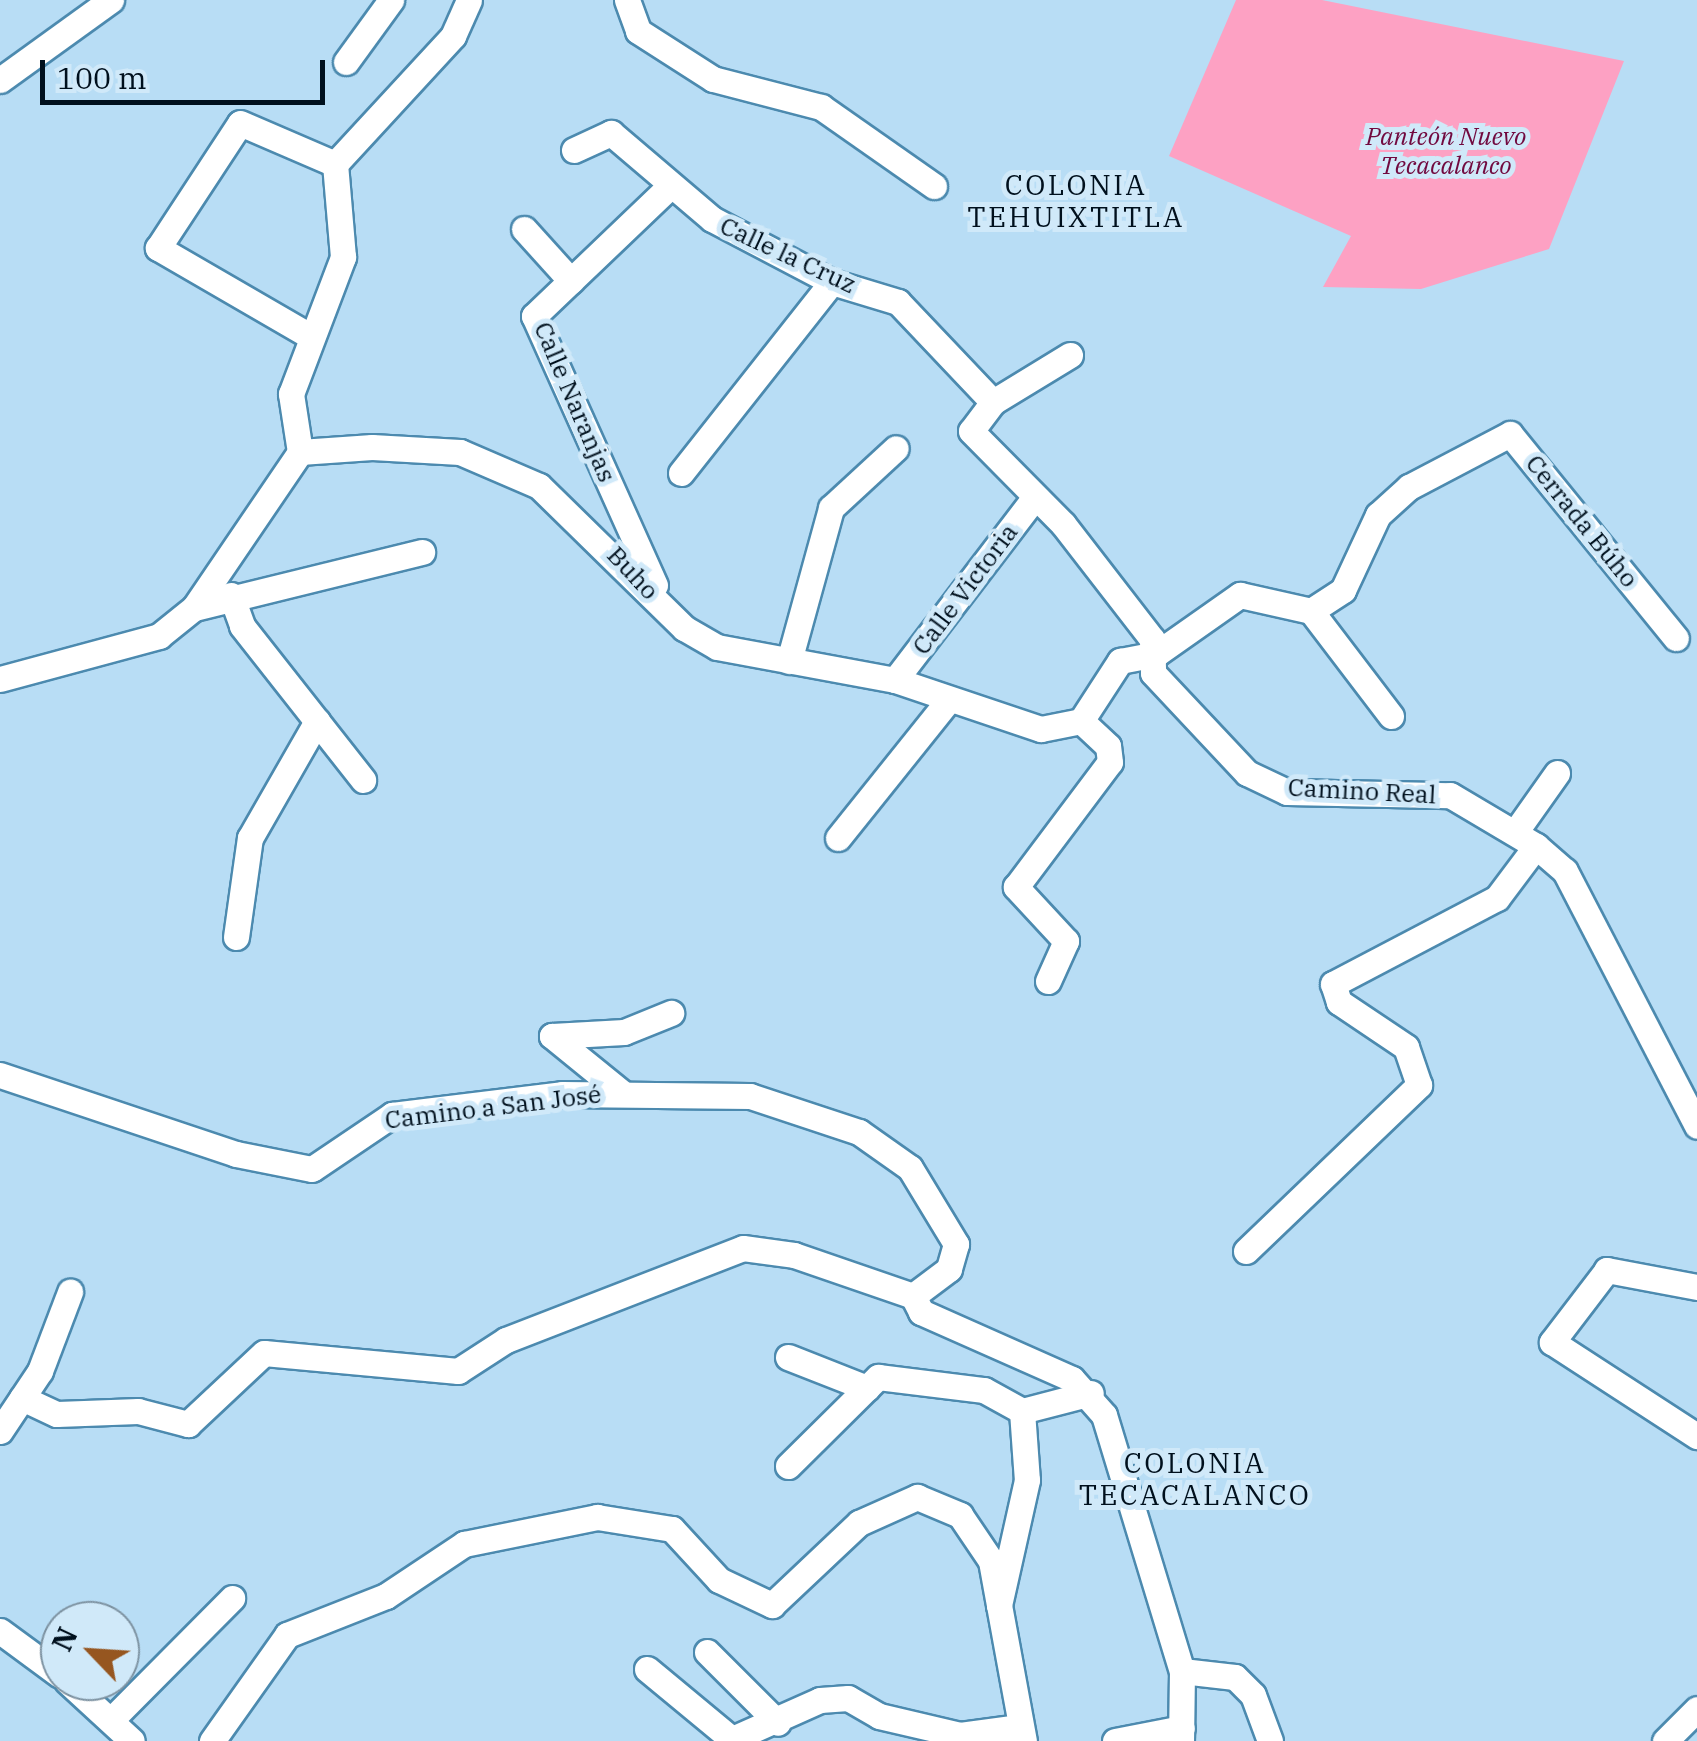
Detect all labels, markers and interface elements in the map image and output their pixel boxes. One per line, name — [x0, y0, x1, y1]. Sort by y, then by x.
scale bar — [45, 40, 330, 102]
text: 100 m — [57, 58, 147, 97]
park label: Panteón Nuevo Tecacalanco — [1366, 122, 1526, 181]
district label: COLONIA TEHUIXTITLA — [967, 168, 1185, 234]
street label: Calle la Cruz — [715, 210, 861, 300]
street label: Calle Naranjas — [528, 317, 622, 487]
street label: Cerrada Búho — [1520, 449, 1644, 593]
street label: Calle Victoria — [906, 518, 1024, 660]
street label: Buho — [601, 540, 665, 606]
street label: Camino Real — [1287, 772, 1437, 810]
street label: Camino a San José — [383, 1079, 603, 1135]
district label: COLONIA TECACALANCO — [1079, 1446, 1311, 1512]
north arrow — [40, 1601, 140, 1701]
text: N — [43, 1621, 86, 1657]

